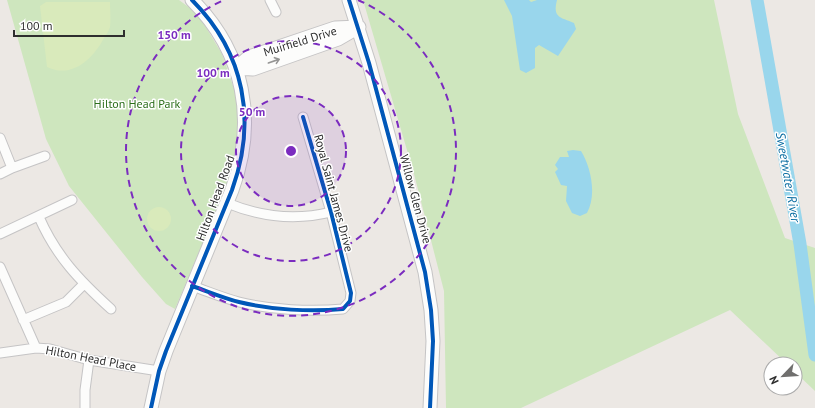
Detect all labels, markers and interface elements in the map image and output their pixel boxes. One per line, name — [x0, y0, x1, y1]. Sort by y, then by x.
scale bar — [14, 12, 124, 38]
text: 100 m — [20, 18, 53, 33]
street label: Muirfield Drive — [262, 23, 338, 59]
text: 150 m — [157, 27, 191, 42]
one-way arrow — [268, 57, 280, 65]
text: 100 m — [196, 65, 230, 80]
park label: Hilton Head Park — [94, 96, 181, 111]
text: 50 m — [239, 104, 265, 119]
water label: Sweetwater River — [772, 131, 804, 224]
street label: Royal Saint James Drive — [311, 133, 357, 253]
centre of rings — [284, 144, 298, 158]
street label: Hilton Head Road — [193, 153, 237, 243]
street label: Willow Glen Drive — [397, 153, 435, 245]
street label: Hilton Head Place — [44, 342, 138, 374]
north arrow — [763, 356, 803, 396]
text: N — [766, 374, 782, 386]

